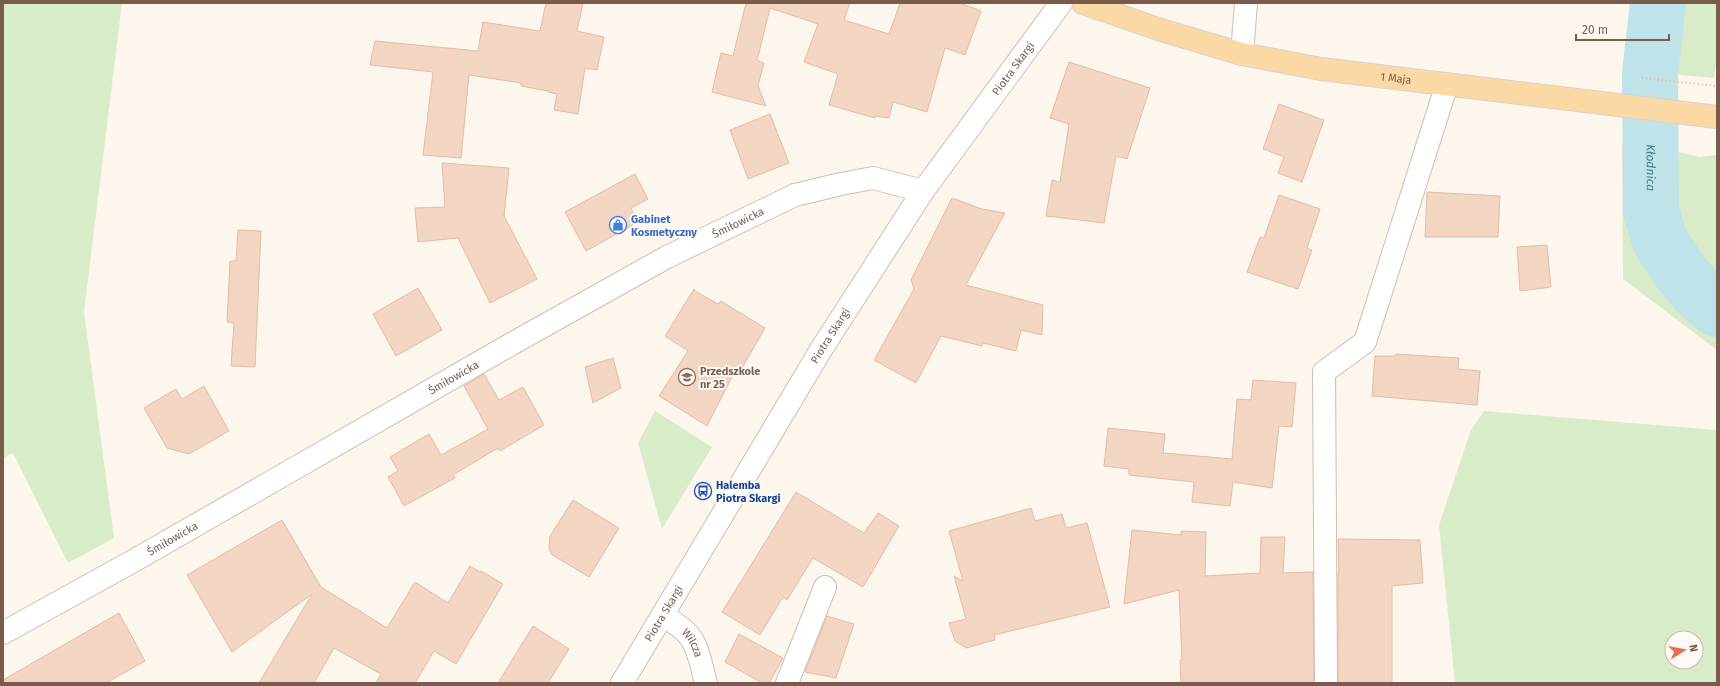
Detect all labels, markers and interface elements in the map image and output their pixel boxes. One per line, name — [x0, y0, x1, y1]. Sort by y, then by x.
scale bar — [1576, 16, 1669, 42]
text: 20 m — [1582, 23, 1608, 37]
street label: Piotra Skargi — [990, 39, 1037, 98]
street label: 1 Maja — [1380, 70, 1412, 87]
water label: Kłodnica — [1644, 144, 1658, 191]
street label: Śmiłowicka — [710, 205, 766, 241]
place label: Gabinet Kosmetyczny — [631, 213, 697, 239]
shop icon: Gabinet Kosmetyczny — [608, 215, 628, 235]
street label: Piotra Skargi — [808, 306, 853, 366]
street label: Śmiłowicka — [426, 358, 481, 397]
place label: Przedszkole nr 25 — [700, 365, 760, 391]
school or university icon: Przedszkole nr 25 — [677, 367, 697, 387]
place label: Halemba Piotra Skargi — [716, 479, 781, 505]
bus stop icon: Halemba Piotra Skargi — [693, 481, 713, 501]
street label: Śmiłowicka — [145, 519, 200, 559]
street label: Piotra Skargi — [642, 583, 686, 644]
street label: Wilcza — [679, 626, 705, 659]
north arrow — [1664, 630, 1704, 670]
text: N — [1686, 643, 1700, 653]

